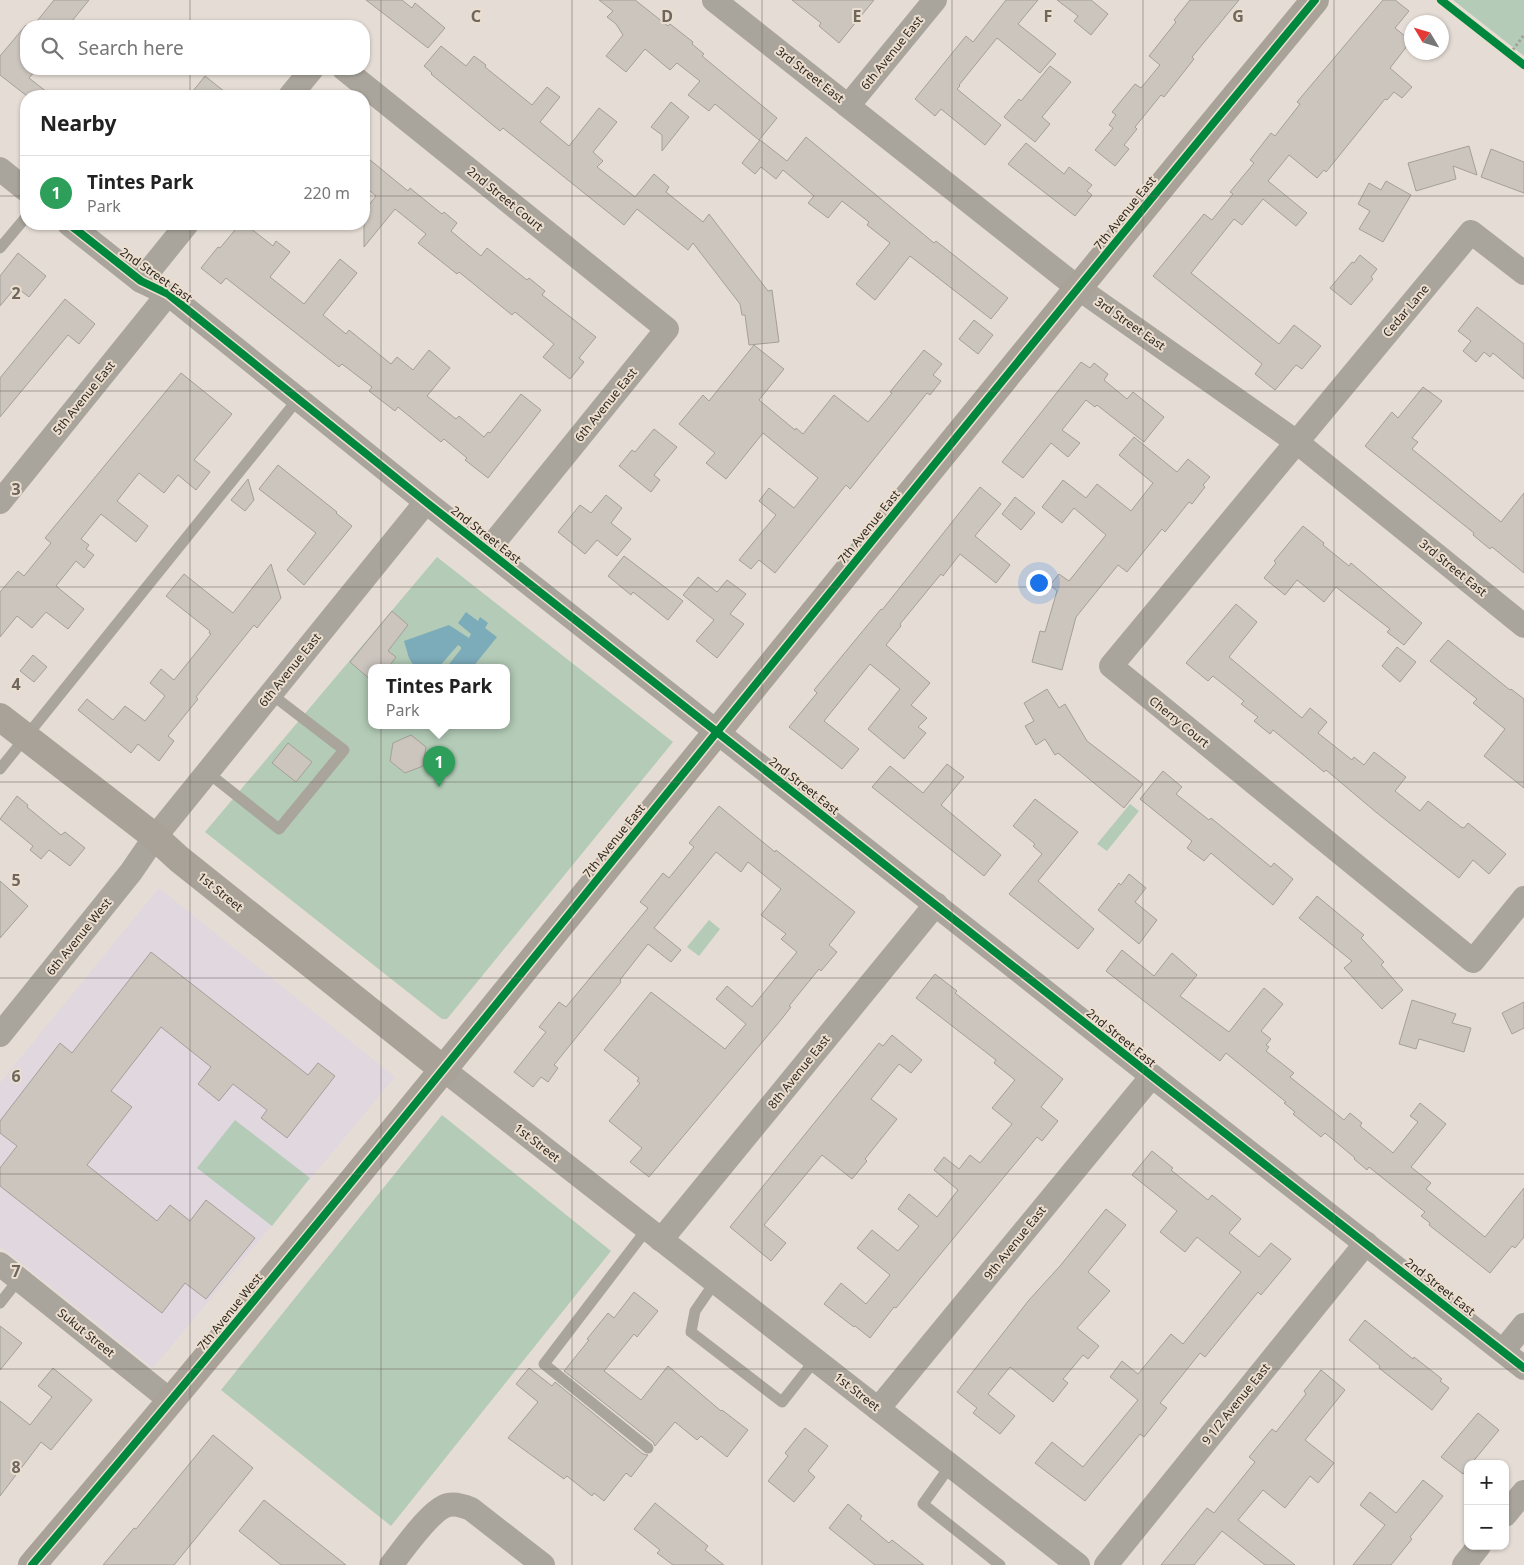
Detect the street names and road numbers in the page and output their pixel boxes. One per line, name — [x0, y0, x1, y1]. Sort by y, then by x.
street label: 6th Avenue East — [858, 13, 926, 93]
street label: 3rd Street East — [773, 43, 848, 107]
street label: 2nd Street Court — [464, 163, 547, 235]
street label: 7th Avenue East — [1090, 172, 1160, 253]
street label: 2nd Street East — [117, 243, 196, 306]
street label: Cedar Lane — [1379, 281, 1433, 341]
street label: 3rd Street East — [1092, 293, 1169, 355]
street label: 5th Avenue East — [49, 357, 119, 438]
street label: 6th Avenue East — [571, 364, 641, 445]
street label: 7th Avenue East — [834, 486, 904, 567]
street label: 2nd Street East — [448, 502, 526, 568]
street label: 3rd Street East — [1416, 535, 1491, 600]
street label: 6th Avenue East — [255, 629, 325, 710]
street label: Cherry Court — [1146, 692, 1213, 751]
street label: 2nd Street East — [766, 753, 844, 819]
street label: 7th Avenue East — [579, 800, 649, 881]
street label: 1st Street — [194, 868, 247, 915]
street label: 6th Avenue West — [42, 894, 115, 979]
street label: 2nd Street East — [1083, 1004, 1160, 1071]
street label: 8th Avenue East — [764, 1031, 834, 1112]
street label: 1st Street — [511, 1119, 564, 1166]
street label: 9th Avenue East — [980, 1202, 1050, 1283]
street label: 2nd Street East — [1402, 1254, 1480, 1320]
street label: 7th Avenue West — [193, 1269, 266, 1354]
street label: Sukut Street — [54, 1304, 119, 1361]
street label: 9 1/2 Avenue East — [1198, 1359, 1274, 1448]
street label: 1st Street — [831, 1368, 884, 1415]

